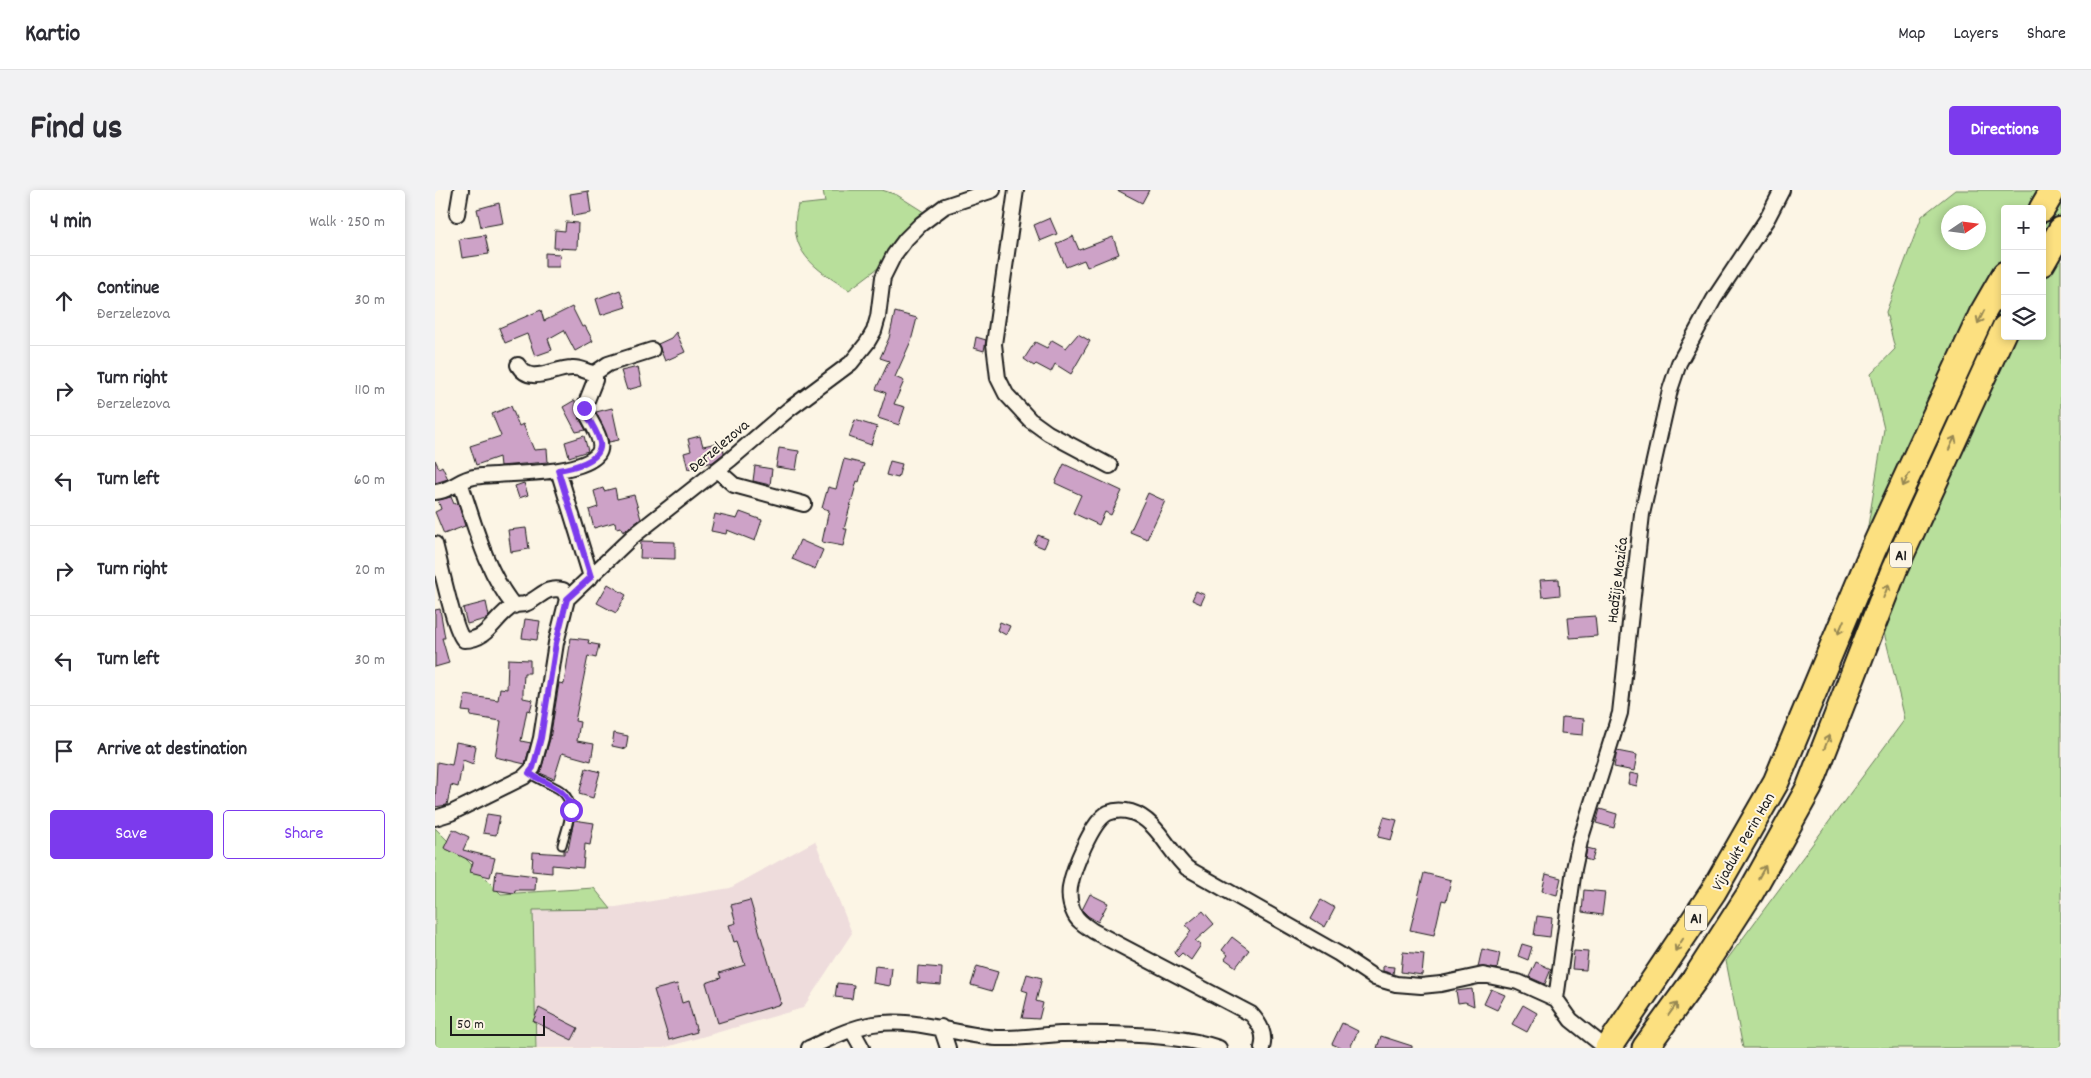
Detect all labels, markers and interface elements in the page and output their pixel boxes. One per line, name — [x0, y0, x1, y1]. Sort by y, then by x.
text: Kartio — [25, 18, 80, 52]
text: Map — [1898, 22, 1925, 47]
text: Layers — [1953, 22, 1999, 47]
text: Share — [2027, 22, 2066, 47]
text: Find us — [30, 105, 122, 155]
button: Directions — [1949, 106, 2061, 155]
north arrow — [1941, 205, 1986, 250]
map controls — [2001, 205, 2046, 340]
button: + — [2001, 205, 2046, 250]
text: 4 min — [50, 208, 92, 238]
text: Walk · 250 m — [309, 211, 385, 234]
button: − — [2001, 250, 2046, 295]
text: Continue — [97, 276, 159, 303]
icon: ahead — [50, 287, 78, 315]
text: 30 m — [355, 289, 385, 312]
button: layers — [2001, 295, 2046, 340]
text: Đerzelezova — [97, 303, 170, 326]
one-way arrow — [1976, 309, 1985, 324]
text: Turn right — [97, 366, 168, 393]
icon: right — [50, 377, 78, 405]
text: 110 m — [355, 379, 385, 402]
text: Đerzelezova — [97, 393, 170, 416]
route end — [573, 397, 596, 420]
street label: Đerzelezova — [684, 414, 755, 479]
one-way arrow — [1948, 436, 1957, 451]
icon: left — [50, 467, 78, 495]
text: Turn left — [97, 467, 160, 494]
text: 60 m — [354, 469, 385, 492]
one-way arrow — [1900, 472, 1910, 487]
street label: Hadžije Mazića — [1602, 536, 1635, 625]
road number: A1 — [1890, 542, 1912, 568]
icon: right — [50, 557, 78, 585]
text: Turn right — [97, 557, 168, 584]
text: 20 m — [355, 559, 385, 582]
one-way arrow — [1881, 584, 1891, 599]
one-way arrow — [1836, 619, 1845, 634]
icon: left — [50, 647, 78, 675]
text: Turn left — [97, 647, 160, 674]
text: 30 m — [355, 649, 385, 672]
one-way arrow — [1822, 735, 1832, 750]
icon: arrive — [50, 737, 78, 765]
text: Arrive at destination — [97, 737, 247, 764]
street label: Vijadukt Perin Han — [1707, 789, 1782, 896]
route start — [560, 799, 583, 822]
button: Save — [50, 810, 213, 859]
button: Share — [223, 810, 385, 859]
one-way arrow — [1757, 866, 1767, 880]
road number: A1 — [1685, 906, 1707, 930]
one-way arrow — [1674, 937, 1684, 951]
one-way arrow — [1668, 1002, 1678, 1016]
scale bar — [450, 1013, 545, 1036]
text: 50 m — [457, 1015, 484, 1035]

